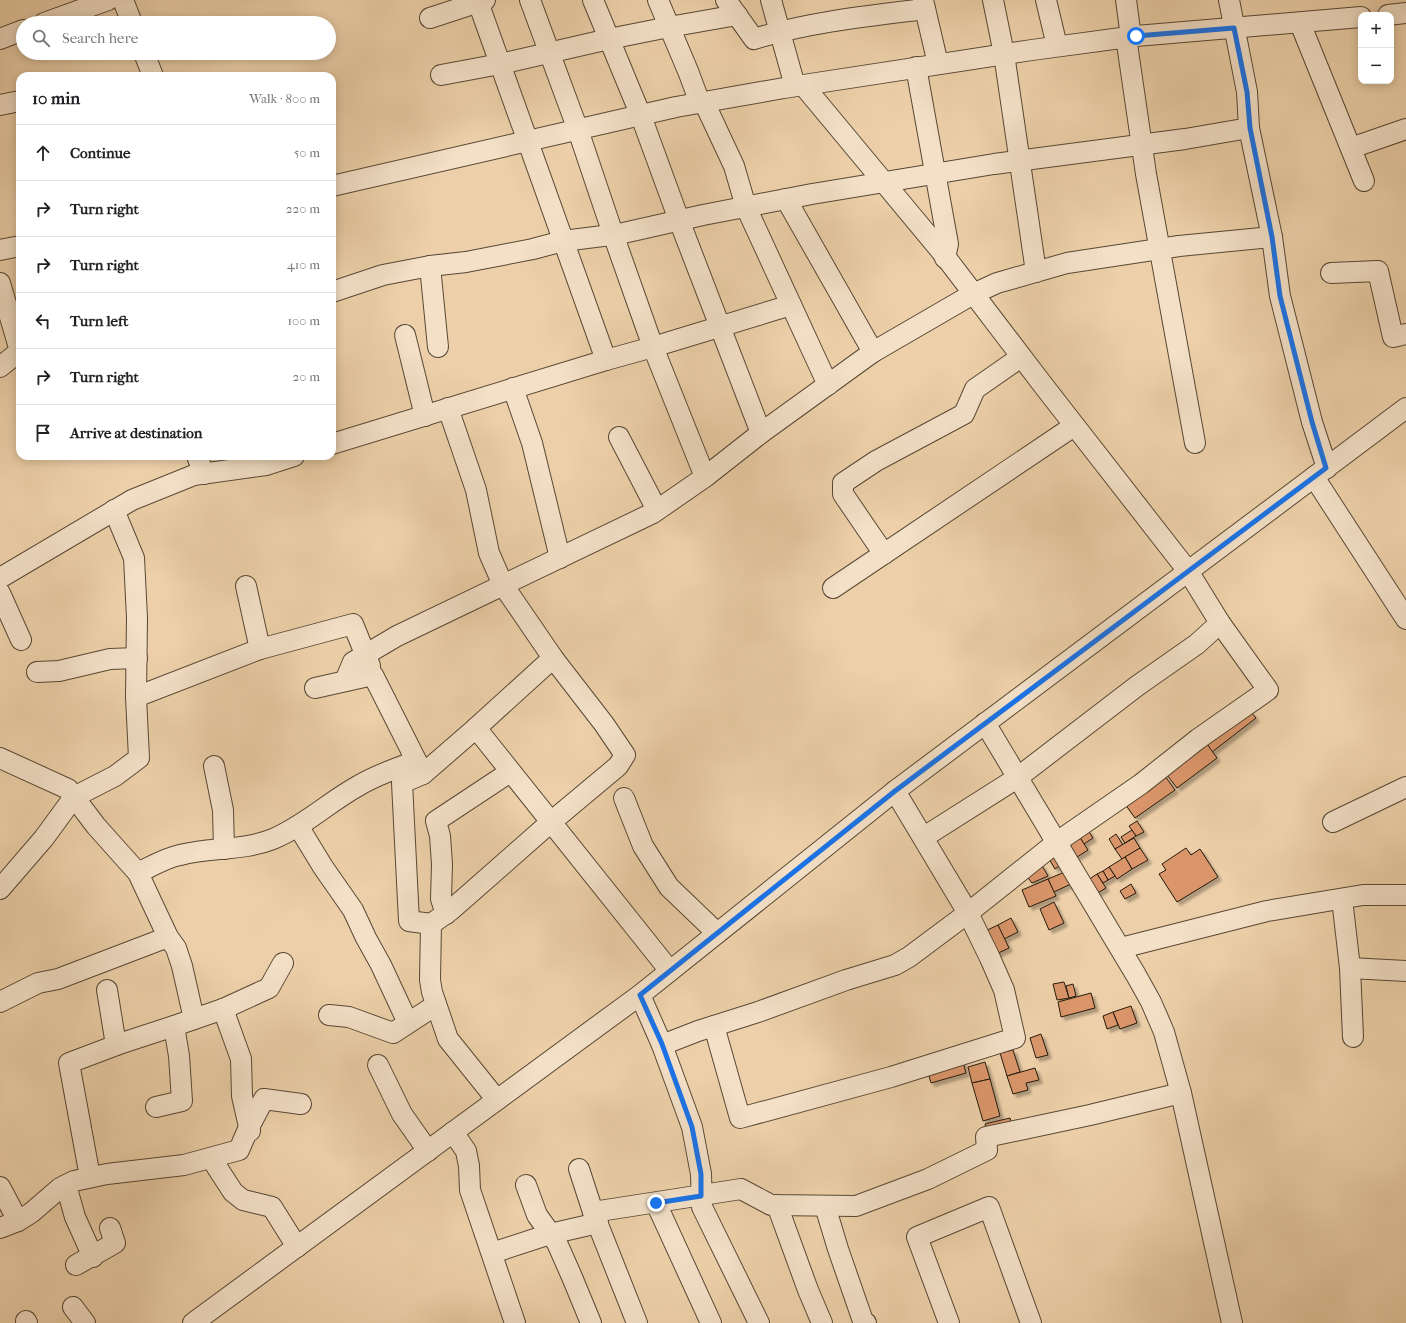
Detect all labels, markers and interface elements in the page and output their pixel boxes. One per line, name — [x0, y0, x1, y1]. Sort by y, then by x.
map controls — [1358, 12, 1394, 84]
button: + — [1358, 12, 1394, 48]
search box — [16, 16, 336, 60]
icon: search — [30, 27, 52, 49]
route start — [1127, 27, 1145, 45]
text: Search here — [62, 29, 138, 47]
button: − — [1358, 48, 1394, 84]
text: 10 min — [32, 88, 80, 108]
text: Walk · 800 m — [249, 91, 320, 106]
icon: ahead — [32, 142, 54, 164]
text: Continue — [70, 144, 130, 162]
text: 50 m — [294, 145, 320, 160]
icon: right — [32, 198, 54, 220]
text: Turn right — [70, 200, 139, 218]
text: 220 m — [286, 201, 320, 216]
icon: right — [32, 254, 54, 276]
text: Turn right — [70, 256, 139, 274]
text: 410 m — [287, 257, 320, 272]
icon: left — [32, 310, 54, 332]
text: Turn left — [70, 312, 128, 330]
text: 100 m — [287, 313, 320, 328]
icon: right — [32, 366, 54, 388]
text: Turn right — [70, 368, 139, 386]
text: 20 m — [293, 369, 320, 384]
icon: arrive — [32, 422, 54, 444]
text: Arrive at destination — [70, 424, 202, 442]
route end — [647, 1194, 665, 1212]

